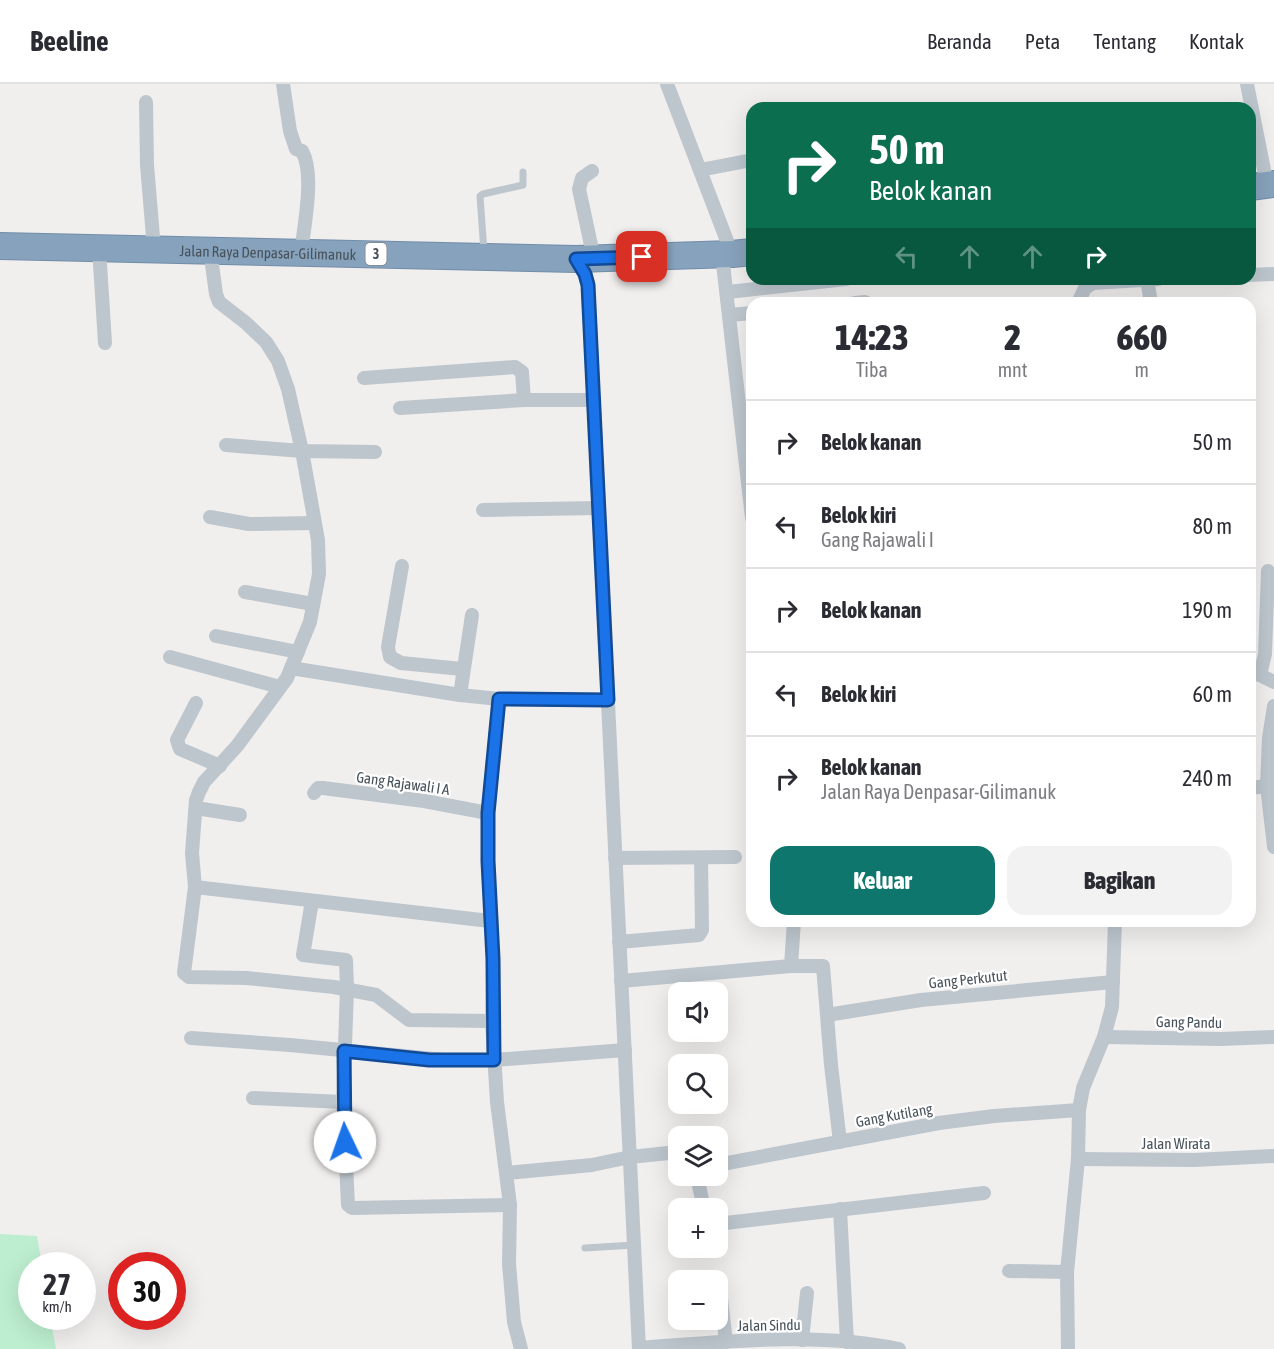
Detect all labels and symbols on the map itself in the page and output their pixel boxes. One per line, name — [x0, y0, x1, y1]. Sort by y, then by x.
pin — [616, 231, 667, 282]
street label: Jalan Raya Denpasar-Gilimanuk — [179, 242, 357, 263]
road number: 3 — [366, 243, 386, 265]
street label: Gang Rajawali I A — [355, 768, 451, 798]
street label: Gang Perkutut — [928, 966, 1008, 992]
street label: Gang Pandu — [1156, 1013, 1222, 1031]
street label: Gang Kutilang — [854, 1100, 934, 1130]
position arrow — [313, 1110, 377, 1174]
street label: Jalan Wirata — [1142, 1135, 1210, 1152]
speed limit sign: 30 — [108, 1252, 186, 1330]
street label: Jalan Sindu — [737, 1316, 801, 1334]

